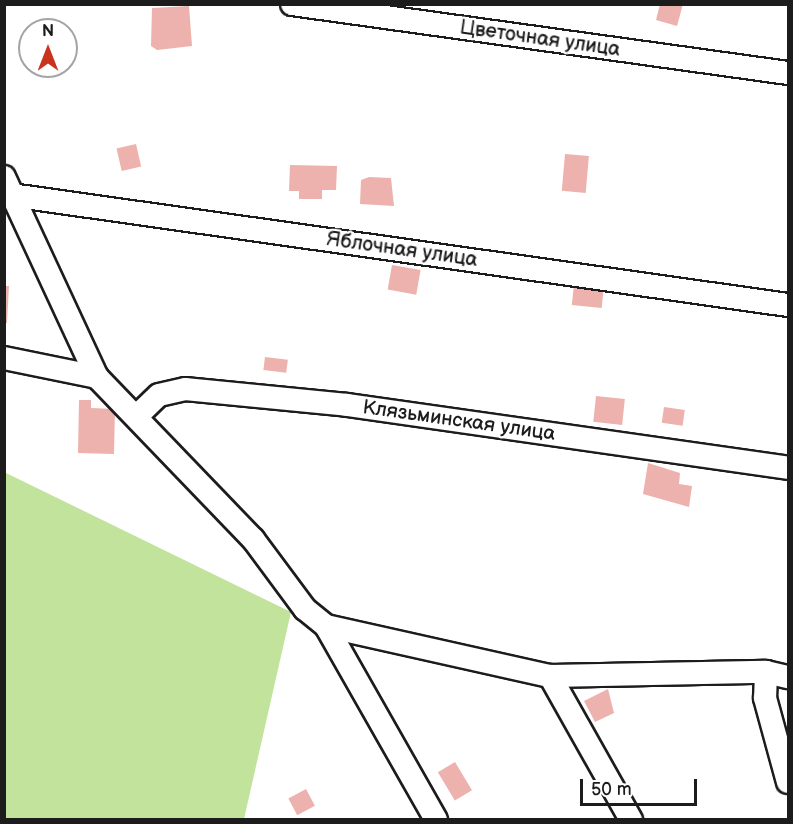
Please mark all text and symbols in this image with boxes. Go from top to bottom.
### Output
street label: Цветочная улица [458,16,622,62]
north arrow [18,18,78,78]
text: N [42,22,54,41]
street label: Яблочная улица [325,228,479,272]
street label: Клязьминская улица [361,396,557,446]
scale bar [583,767,700,805]
text: 50 m [591,779,632,800]

